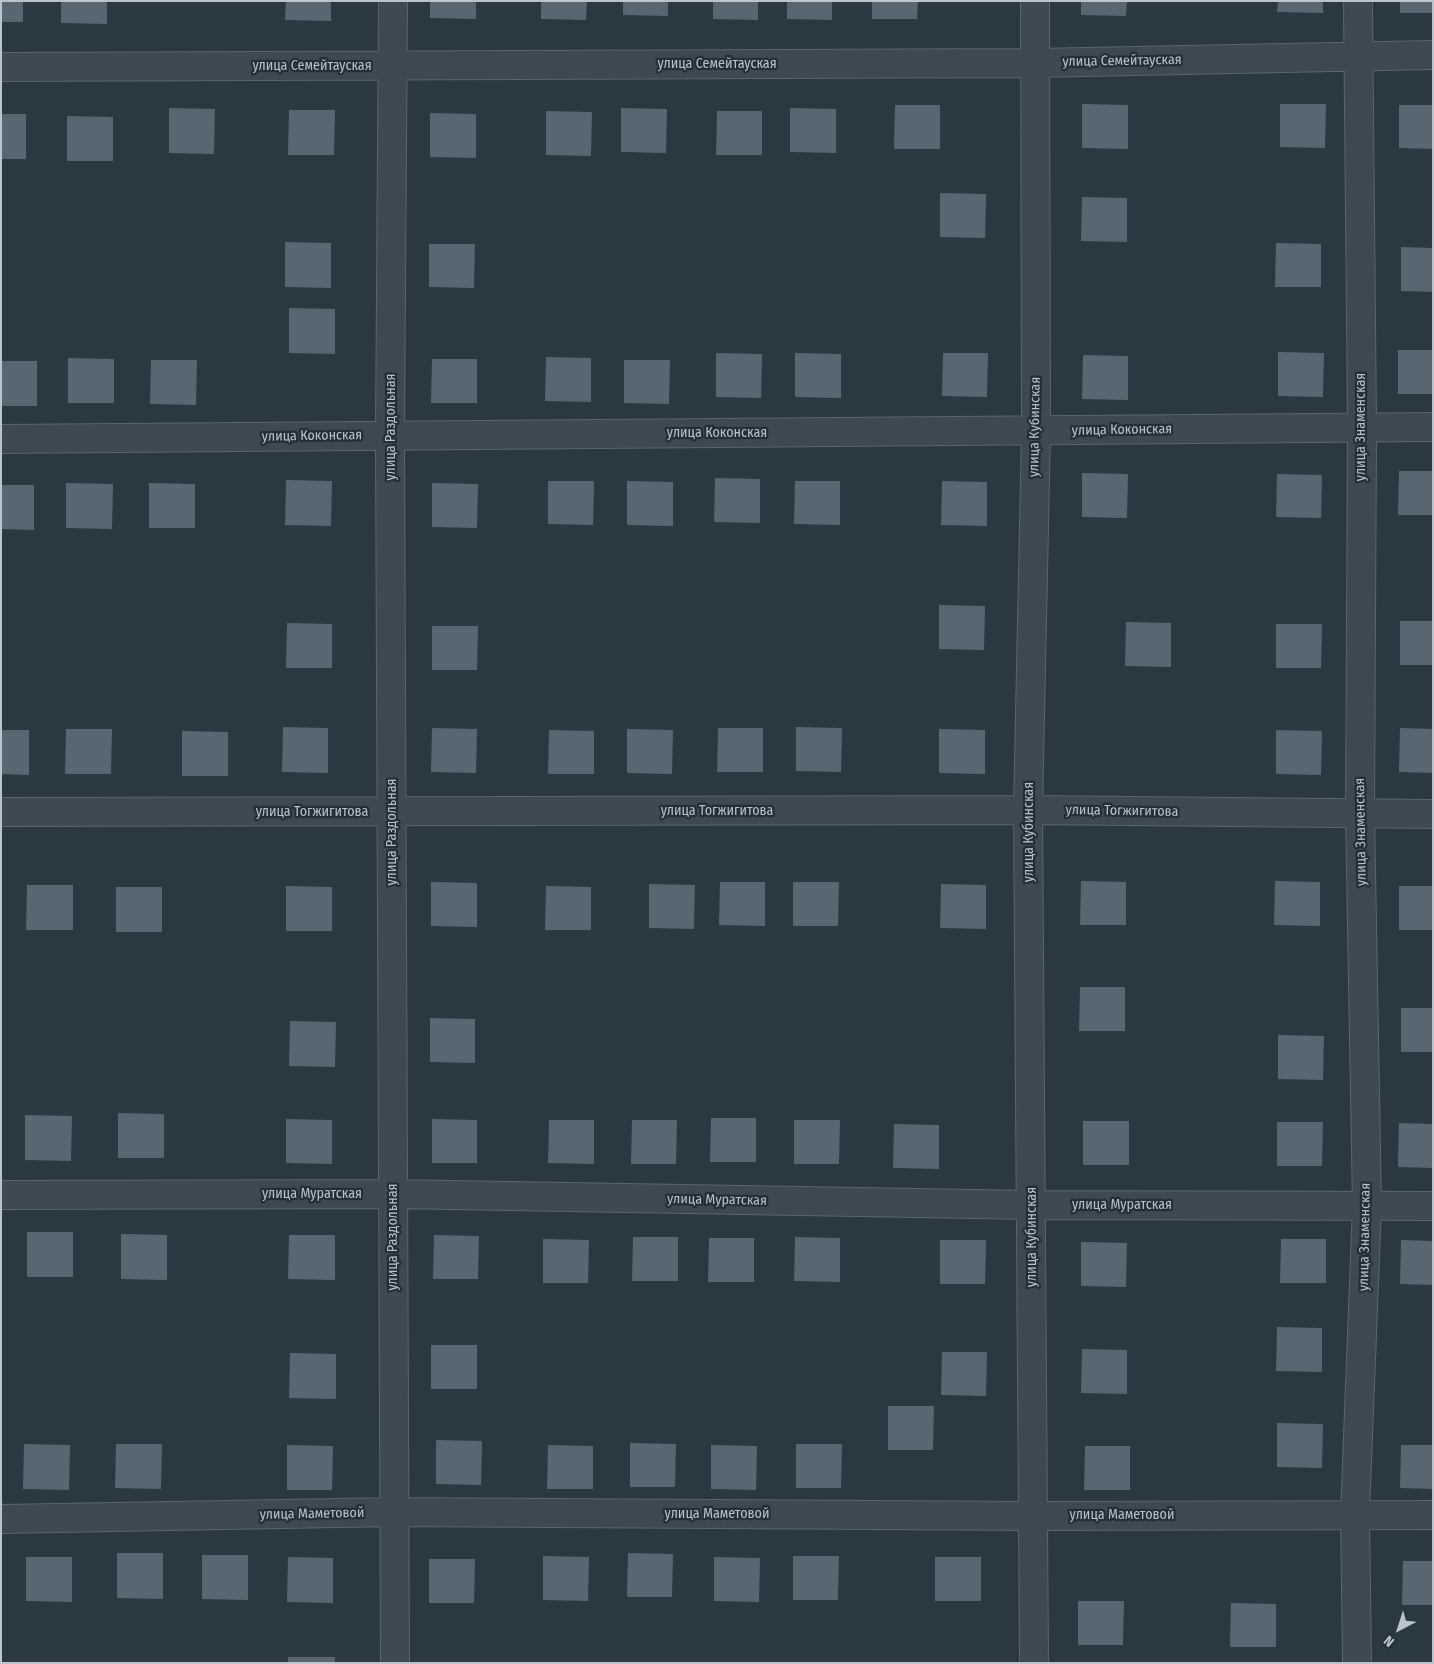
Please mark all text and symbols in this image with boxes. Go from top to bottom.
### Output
street label: улица Семейтауская [1062,52,1182,70]
street label: улица Семейтауская [657,56,777,72]
street label: улица Семейтауская [252,58,372,74]
street label: улица Раздольная [383,373,399,481]
street label: улица Знаменская [1353,373,1369,481]
street label: улица Кубинская [1026,377,1044,477]
street label: улица Коконская [1072,421,1172,439]
street label: улица Коконская [667,425,767,441]
street label: улица Коконская [262,427,362,445]
street label: улица Раздольная [384,778,400,886]
street label: улица Знаменская [1352,778,1370,886]
street label: улица Кубинская [1021,782,1037,882]
street label: улица Тогжигитова [1065,802,1179,820]
street label: улица Тогжигитова [661,803,773,819]
street label: улица Тогжигитова [256,804,368,820]
street label: улица Раздольная [385,1183,401,1291]
street label: улица Знаменская [1356,1183,1374,1291]
street label: улица Муратская [262,1186,362,1202]
street label: улица Кубинская [1024,1187,1040,1287]
street label: улица Муратская [667,1191,767,1209]
street label: улица Муратская [1072,1197,1172,1213]
street label: улица Маметовой [259,1505,365,1523]
street label: улица Маметовой [665,1506,769,1522]
street label: улица Маметовой [1070,1507,1174,1523]
north arrow [1374,1604,1424,1654]
text: N [1380,1632,1398,1650]

